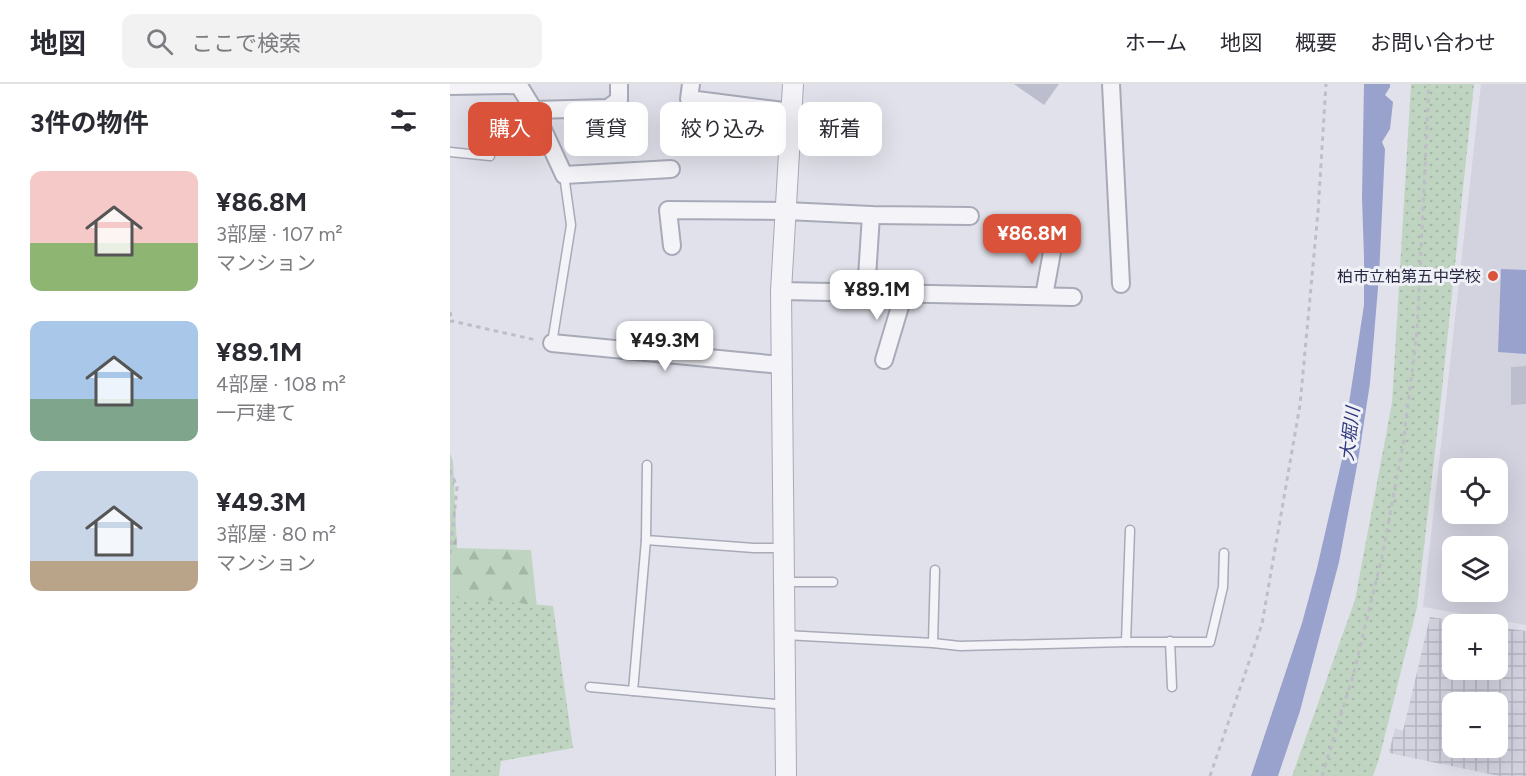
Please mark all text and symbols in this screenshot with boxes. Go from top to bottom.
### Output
search box [122,14,542,68]
icon: search [143,25,176,58]
text: 地図 [30,26,86,60]
text: ここで検索 [191,30,301,57]
text: ホーム [1125,30,1187,55]
text: 地図 [1220,30,1262,55]
text: 概要 [1295,30,1337,55]
text: お問い合わせ [1370,30,1496,55]
chip: 購入 [468,102,552,156]
chip: 賃貸 [564,102,648,156]
chip: 絞り込み [660,102,786,156]
chip: 新着 [798,102,882,156]
icon: filters [387,104,420,137]
text: 3件の物件 [30,107,148,139]
text: ¥86.8M [216,186,307,218]
icon: home [78,195,150,267]
pin: ¥86.8M [983,214,1081,265]
text: ¥86.8M [997,221,1067,245]
text: 3部屋 · 107 m² [216,222,343,246]
text: マンション [216,251,316,275]
place label: 柏市立柏第五中学校 [1337,267,1481,286]
marker: 柏市立柏第五中学校 [1486,269,1500,283]
pin: ¥89.1M [828,270,926,321]
text: ¥89.1M [844,277,910,301]
pin: ¥49.3M [616,321,714,372]
text: ¥49.3M [630,328,700,352]
text: ¥89.1M [216,336,302,368]
icon: home [78,345,150,417]
text: 4部屋 · 108 m² [216,372,346,396]
text: 一戸建て [216,401,296,425]
water label: 大堀川 [1336,404,1364,462]
map controls [1442,458,1508,758]
button: locate [1442,458,1508,524]
text: ¥49.3M [216,486,306,518]
icon: home [78,495,150,567]
text: 3部屋 · 80 m² [216,522,336,546]
button: layers [1442,536,1508,602]
text: マンション [216,551,316,575]
button: + [1442,614,1508,680]
button: − [1442,692,1508,758]

